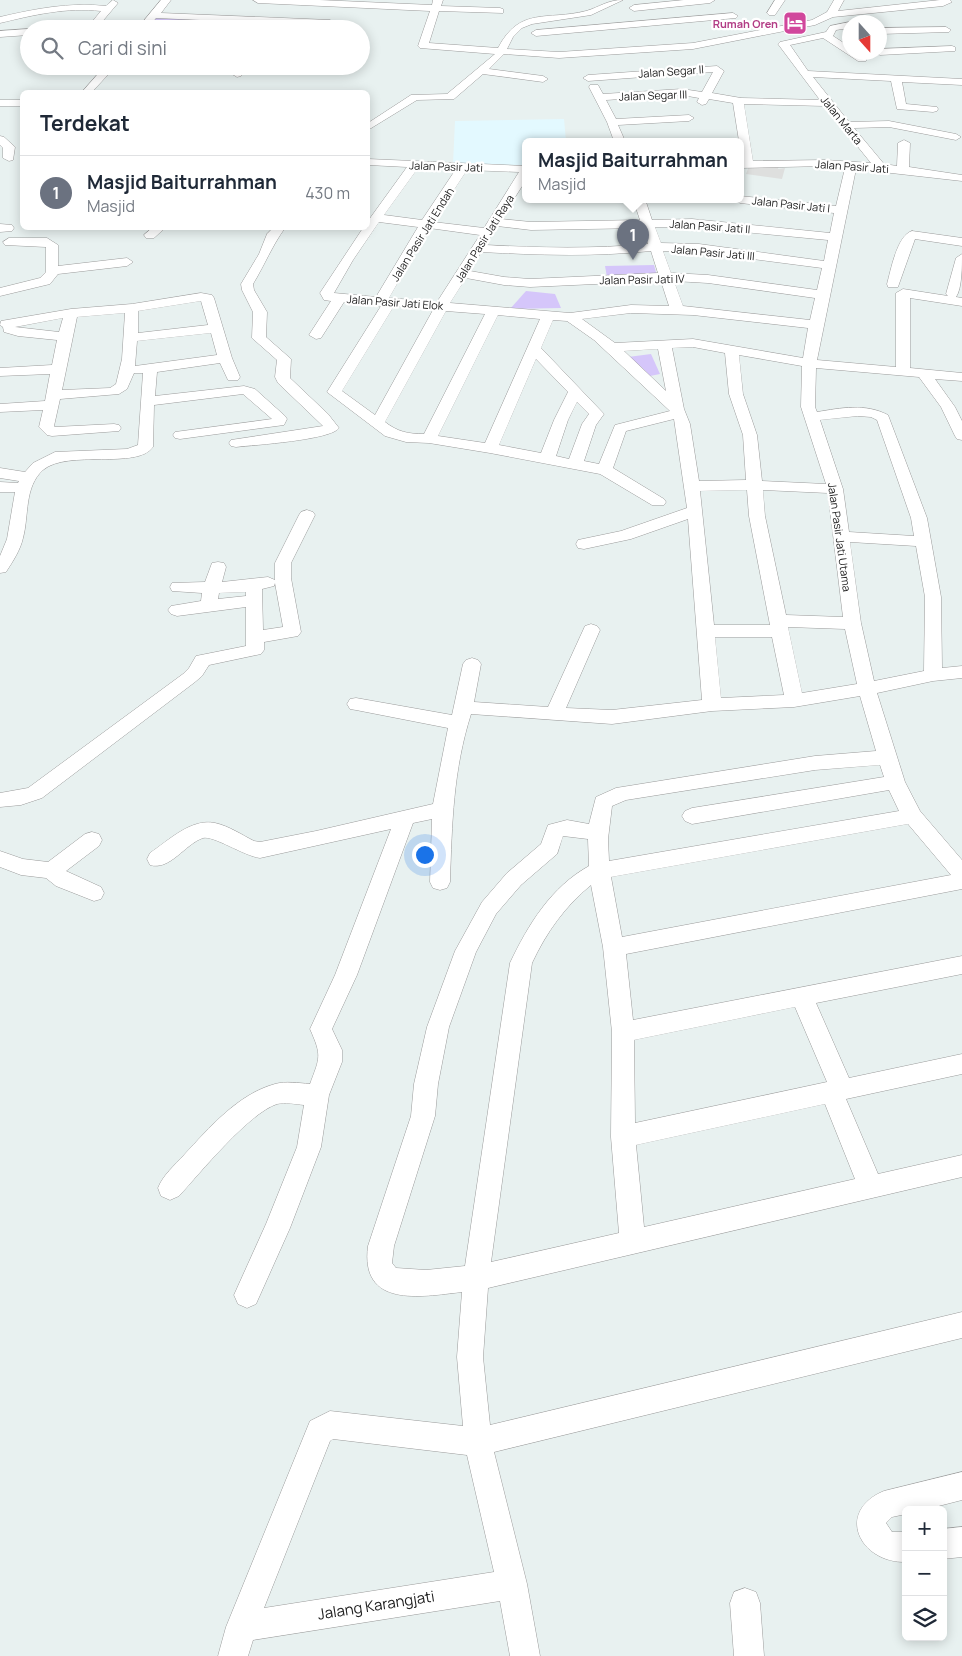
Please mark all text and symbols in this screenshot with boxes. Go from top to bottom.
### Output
hotel icon: Rumah Oren [782,10,808,36]
north arrow [842,15,887,60]
place label: Rumah Oren [713,16,778,31]
search box [20,20,370,75]
icon: search [38,34,66,62]
text: Cari di sini [78,35,167,61]
street label: Jalan Segar II [638,61,704,81]
street label: Jalan Segar III [619,86,687,104]
street label: Jalan Marta [818,93,866,147]
text: Terdekat [40,109,130,137]
popup [522,138,744,203]
text: Masjid Baiturrahman [538,147,728,173]
street label: Jalan Pasir Jati [815,156,889,176]
street label: Jalan Pasir Jati [409,157,483,175]
text: Masjid Baiturrahman [87,169,277,195]
text: Masjid [538,173,586,195]
text: 1 [52,182,60,204]
text: 430 m [305,182,350,204]
street label: Jalan Pasir Jati Endah [387,184,457,284]
street label: Jalan Pasir Jati Raya [451,191,517,285]
street label: Jalan Pasir Jati I [751,192,831,216]
text: Masjid [87,195,135,217]
street label: Jalan Pasir Jati II [669,216,751,236]
pin: 1 [617,219,649,260]
street label: Jalan Pasir Jati III [671,241,755,263]
street label: Jalan Pasir Jati IV [599,271,685,287]
street label: Jalan Pasir Jati Elok [346,291,444,313]
street label: Jalan Pasir Jati Utama [825,482,855,592]
your location [412,842,438,868]
map controls [902,1506,947,1641]
button: + [902,1506,947,1551]
button: − [902,1551,947,1596]
street label: Jalang Karangjati [316,1585,436,1625]
button: layers [902,1596,947,1641]

